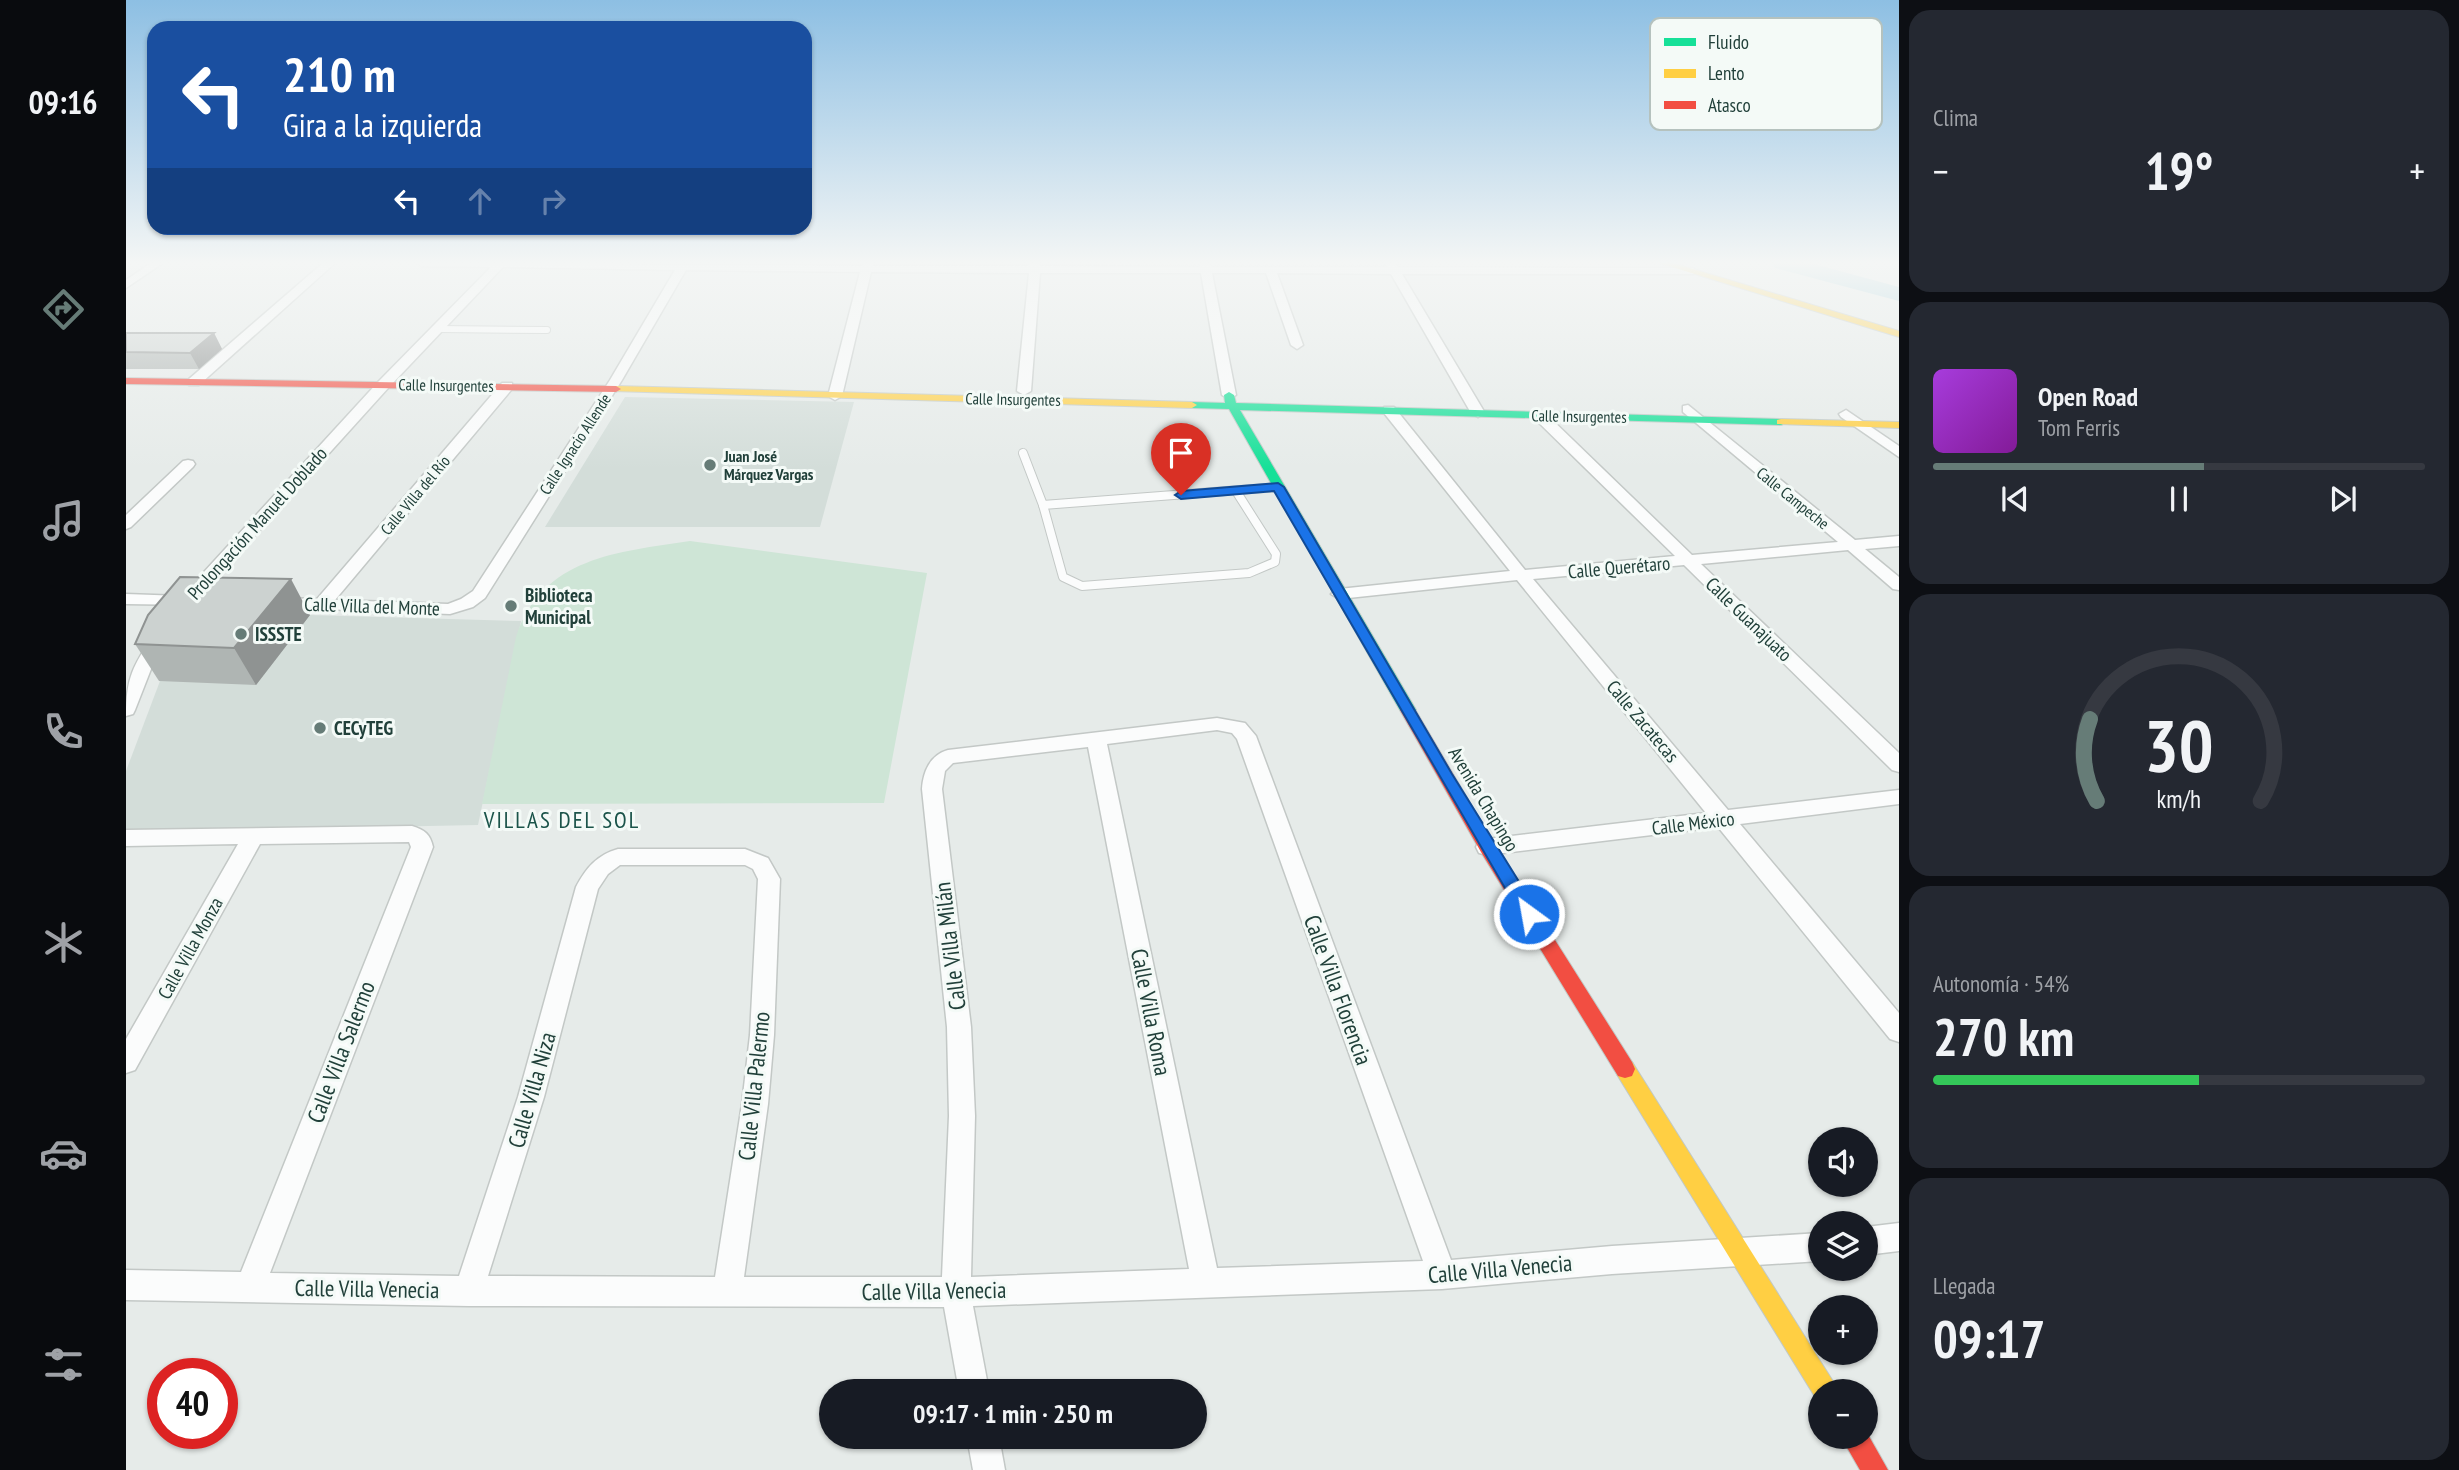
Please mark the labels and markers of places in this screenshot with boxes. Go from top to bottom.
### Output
pin [1151,423,1211,495]
place label: Juan José Márquez Vargas [723,446,814,484]
marker: Juan José Márquez Vargas [702,457,718,473]
place label: Biblioteca Municipal [525,583,593,629]
marker: Biblioteca Municipal [503,598,519,614]
place label: ISSSTE [255,622,302,646]
marker: ISSSTE [233,626,249,642]
place label: CECyTEG [334,716,393,740]
marker: CECyTEG [312,720,328,736]

